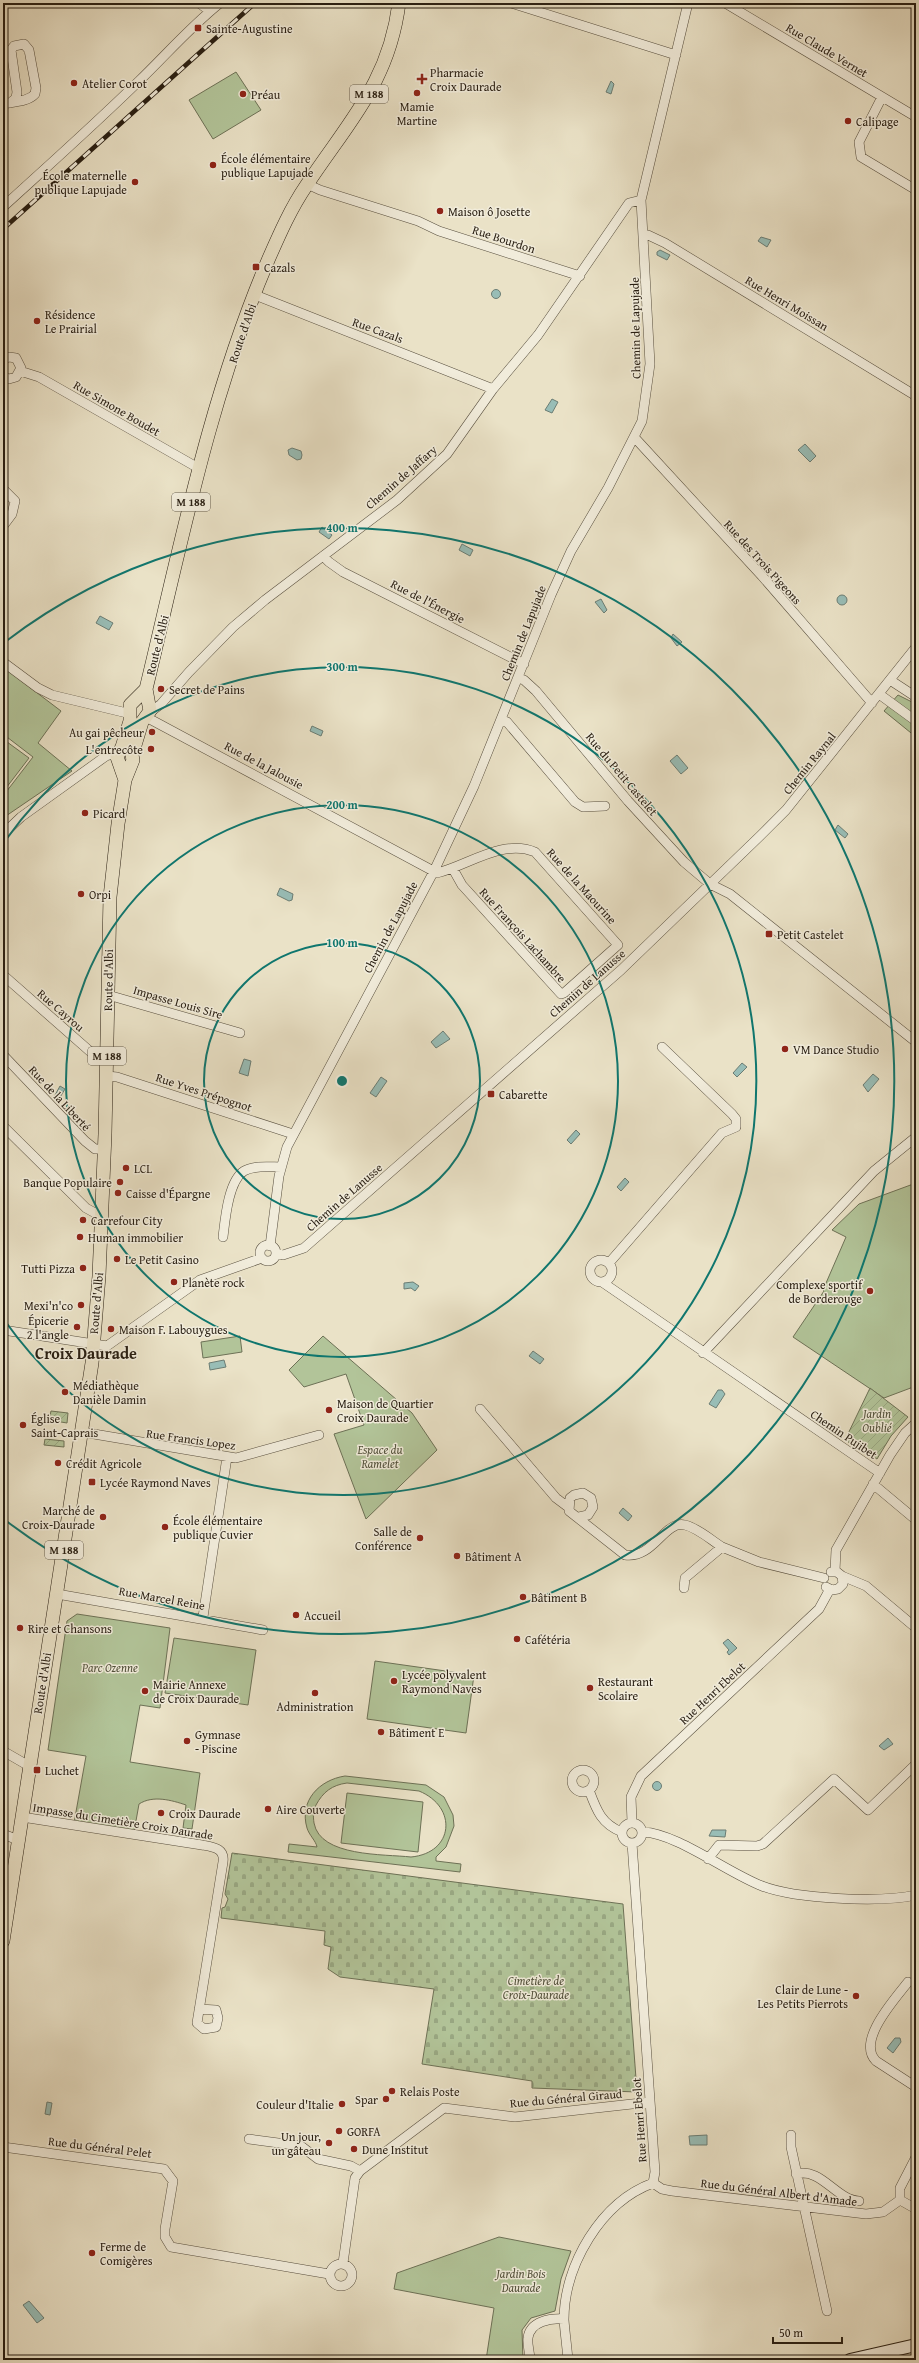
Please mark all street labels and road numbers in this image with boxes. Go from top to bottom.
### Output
street label: Rue Claude Vernet [783,19,872,82]
road number: M 188 [350,85,388,103]
street label: Rue Bourdon [470,221,538,257]
street label: Rue Henri Moissan [742,271,832,335]
street label: Chemin de Lapujade [626,277,644,379]
street label: Route d'Albi [224,300,260,365]
street label: Rue Cazals [350,313,406,347]
street label: Rue Simone Boudet [71,376,164,440]
street label: Chemin de Jaffary [362,441,441,513]
road number: M 188 [172,493,210,511]
street label: Rue des Trois Pigeons [720,516,806,608]
street label: Rue de l'Énergie [388,575,468,627]
street label: Chemin de Lapujade [496,582,550,683]
street label: Route d'Albi [141,612,173,677]
street label: Chemin Raynal [779,728,840,798]
street label: Rue du Petit Castelet [582,729,662,820]
street label: Rue de la Jalousie [221,737,307,793]
street label: Rue de la Maourine [543,844,621,928]
street label: Chemin de Lapujade [359,878,422,976]
street label: Rue François Lachambre [476,884,571,986]
street label: Chemin de Lanusse [545,945,629,1021]
street label: Route d'Albi [99,948,117,1011]
street label: Impasse Louis Sire [131,981,225,1023]
street label: Rue Cayrou [34,985,89,1036]
road number: M 188 [88,1047,126,1065]
street label: Rue de la Liberté [25,1062,95,1135]
street label: Rue Yves Prépognot [154,1068,255,1116]
street label: Chemin de Lanusse [302,1159,386,1235]
street label: Route d'Albi [85,1271,107,1335]
street label: Chemin Pujibet [807,1405,881,1463]
street label: Rue Francis Lopez [145,1424,237,1454]
road number: M 188 [45,1541,83,1559]
street label: Rue Marcel Reine [118,1582,207,1614]
street label: Route d'Albi [29,1651,55,1715]
street label: Rue Henri Ebelot [675,1657,749,1728]
street label: Impasse du Cimetière Croix Daurade [32,1798,215,1844]
street label: Rue Henri Ebelot [628,2076,650,2163]
street label: Rue du Général Giraud [509,2085,623,2111]
street label: Rue du Général Pelet [47,2132,153,2162]
street label: Rue du Général Albert d'Amade [700,2174,859,2210]

